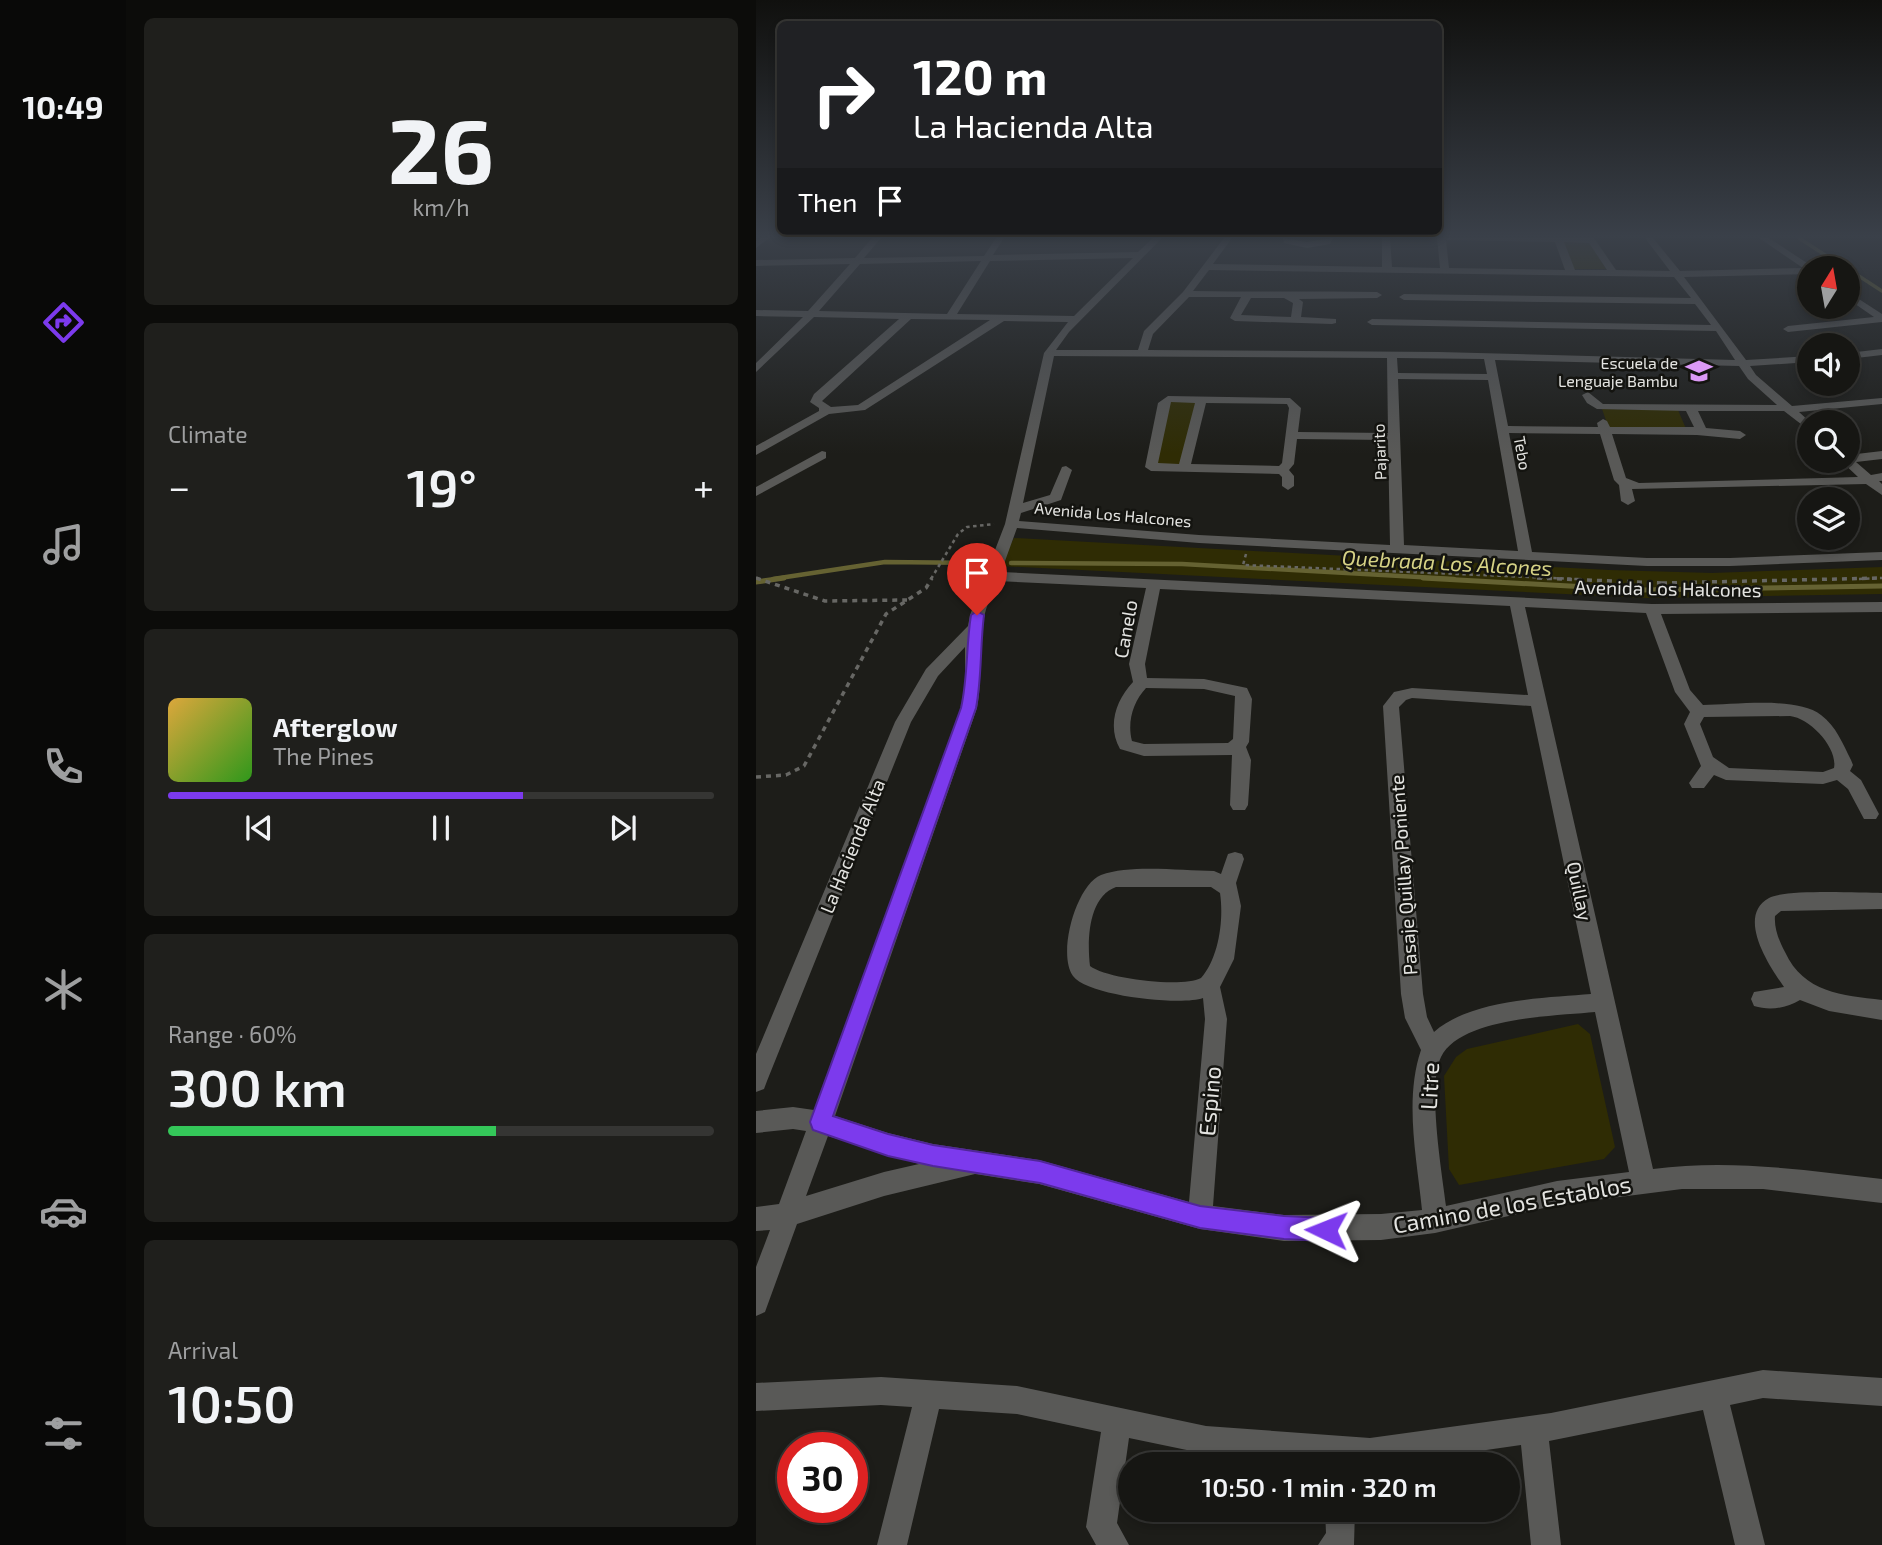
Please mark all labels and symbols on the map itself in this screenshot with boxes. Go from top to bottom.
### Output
north arrow [1797,256,1860,318]
place label: Escuela de Lenguaje Bambu [1558,353,1678,391]
school or university icon: Escuela de Lenguaje Bambu [1684,356,1714,386]
street label: Pajarito [1369,423,1390,481]
street label: Tebo [1511,434,1535,472]
street label: Avenida Los Halcones [1034,498,1192,530]
pin [947,543,1007,615]
water label: Quebrada Los Alcones [1341,544,1553,581]
street label: Avenida Los Halcones [1574,575,1762,601]
street label: Canelo [1109,598,1141,660]
street label: Pasaje Quillay Poniente [1385,774,1421,976]
street label: La Hacienda Alta [815,775,889,917]
street label: Quillay [1563,859,1597,923]
street label: Litre [1414,1062,1444,1110]
street label: Espino [1192,1065,1226,1137]
street label: Camino de los Establos [1391,1169,1633,1239]
position arrow [1289,1193,1363,1267]
speed limit sign: 30 [777,1432,868,1523]

